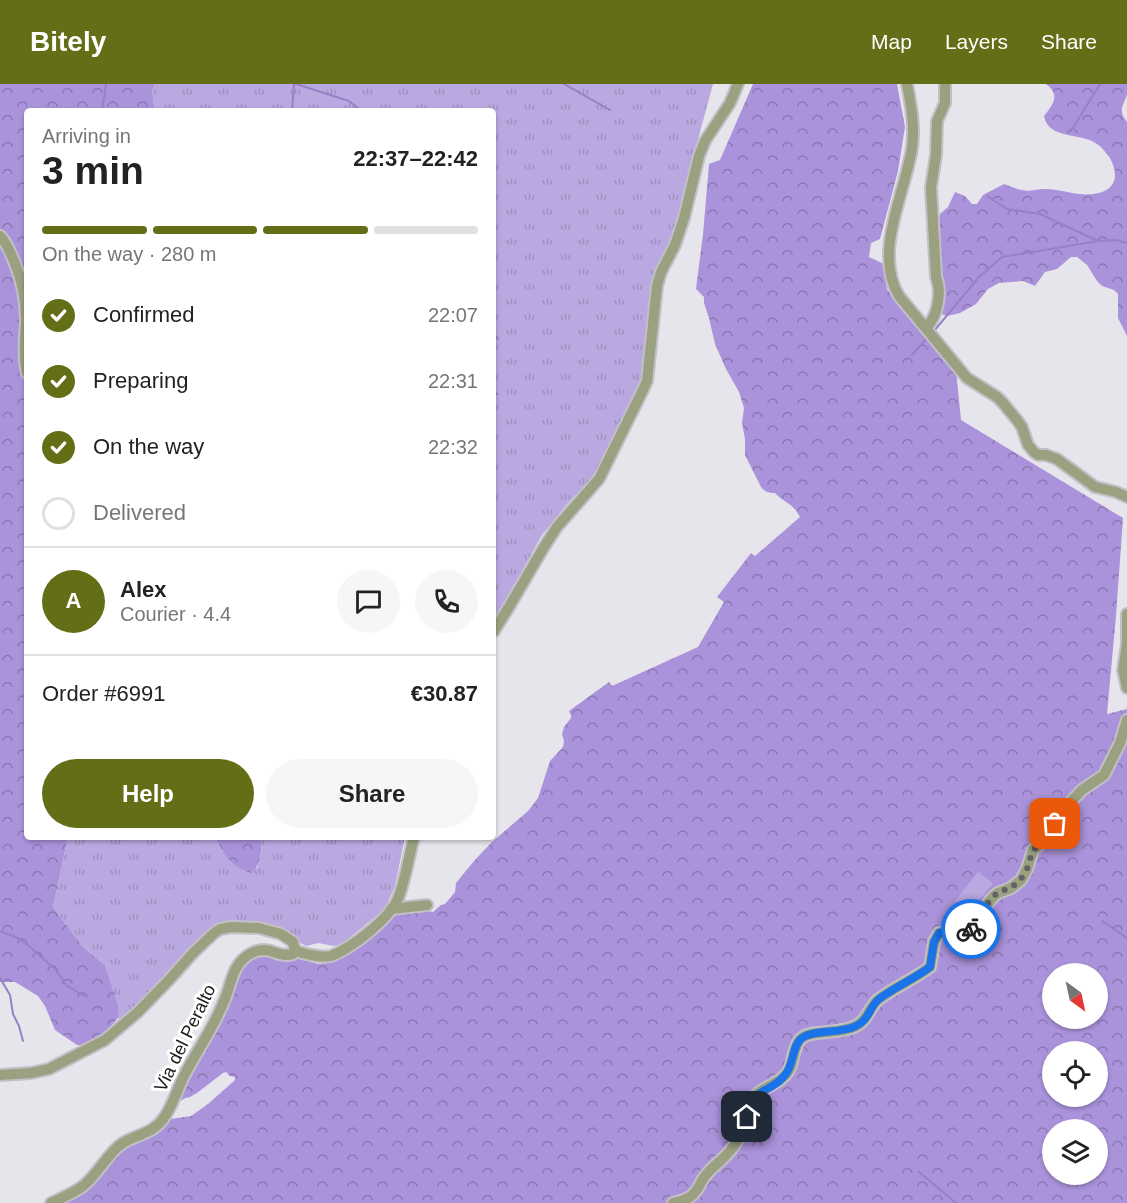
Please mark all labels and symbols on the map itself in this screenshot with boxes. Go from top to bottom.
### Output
pin [1029,798,1080,849]
courier [941,899,1001,959]
north arrow [1042,963,1108,1029]
street label: Via del Peralto [150,981,220,1095]
pin [721,1091,772,1142]

